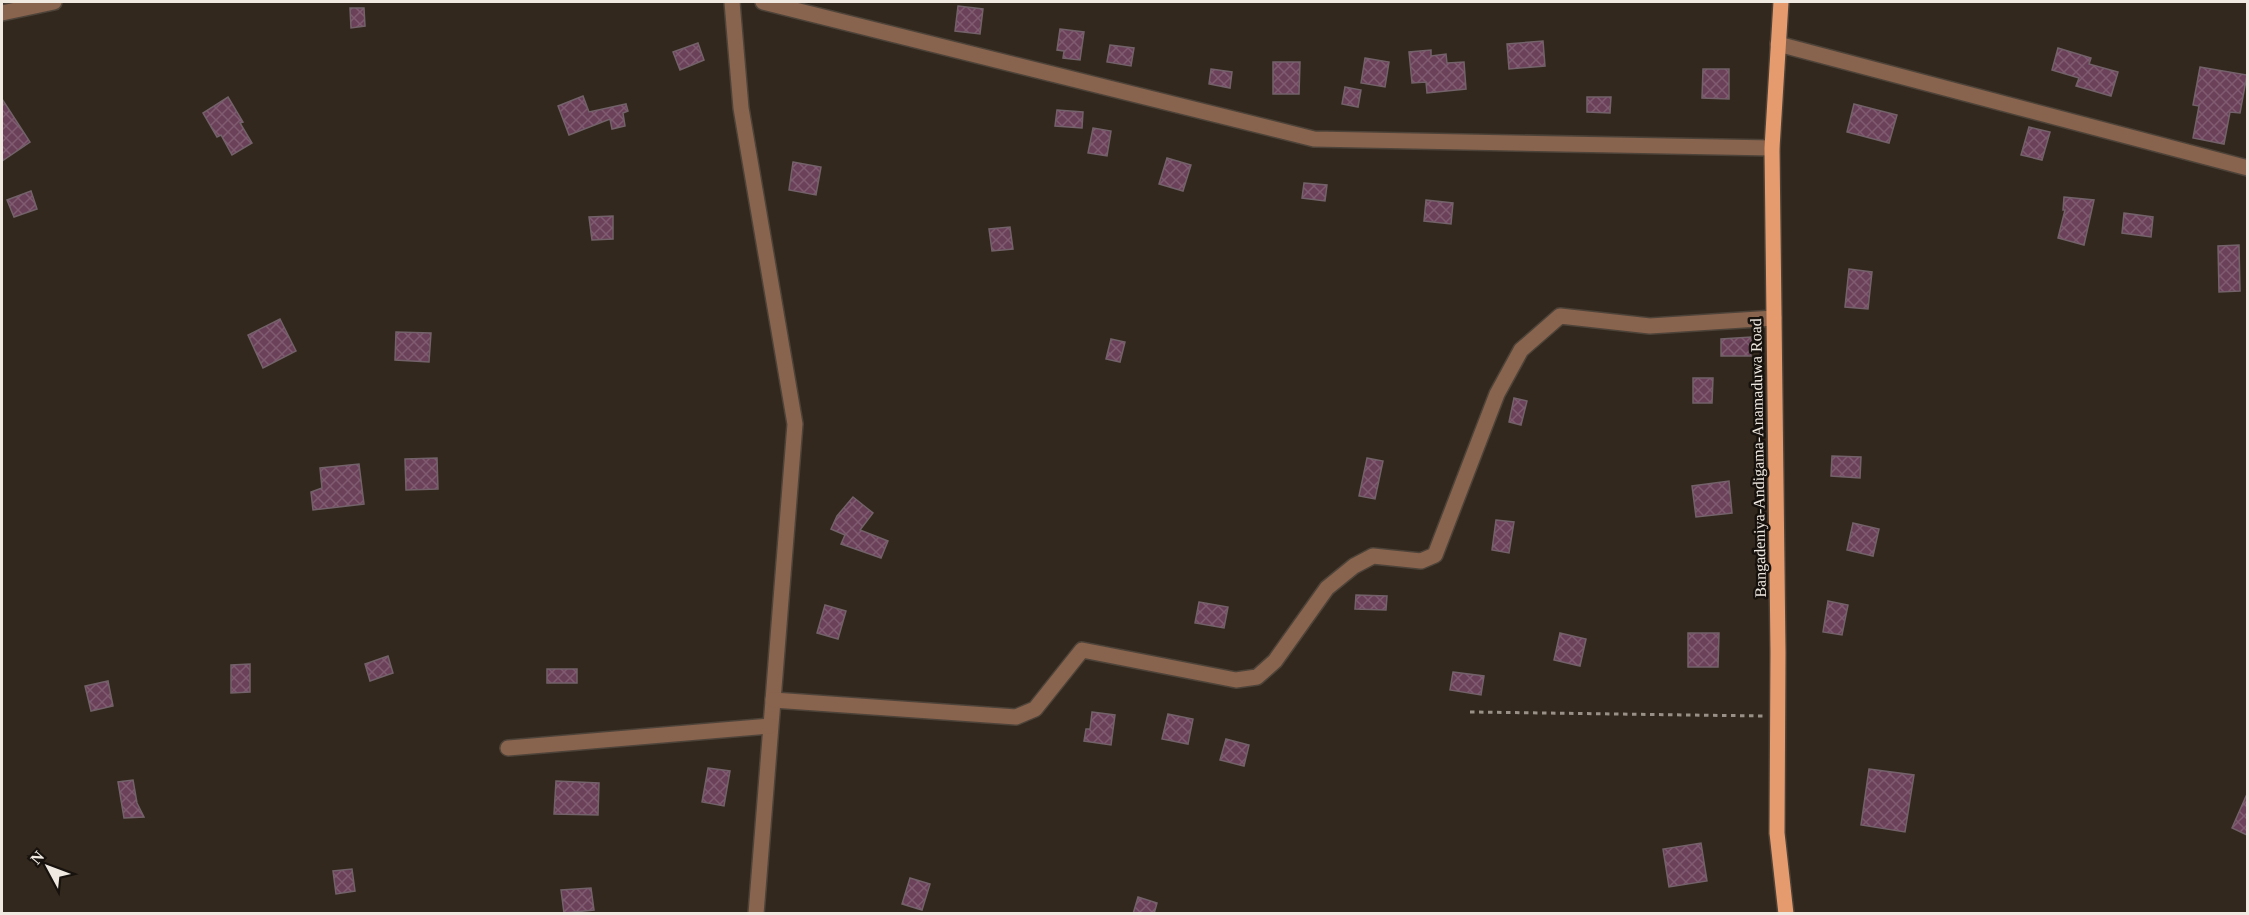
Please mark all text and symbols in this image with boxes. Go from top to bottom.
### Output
street label: Bangadeniya-Andigama-Anamaduwa Road [1747,318,1770,598]
north arrow [18,837,78,897]
text: N [27,847,48,867]

